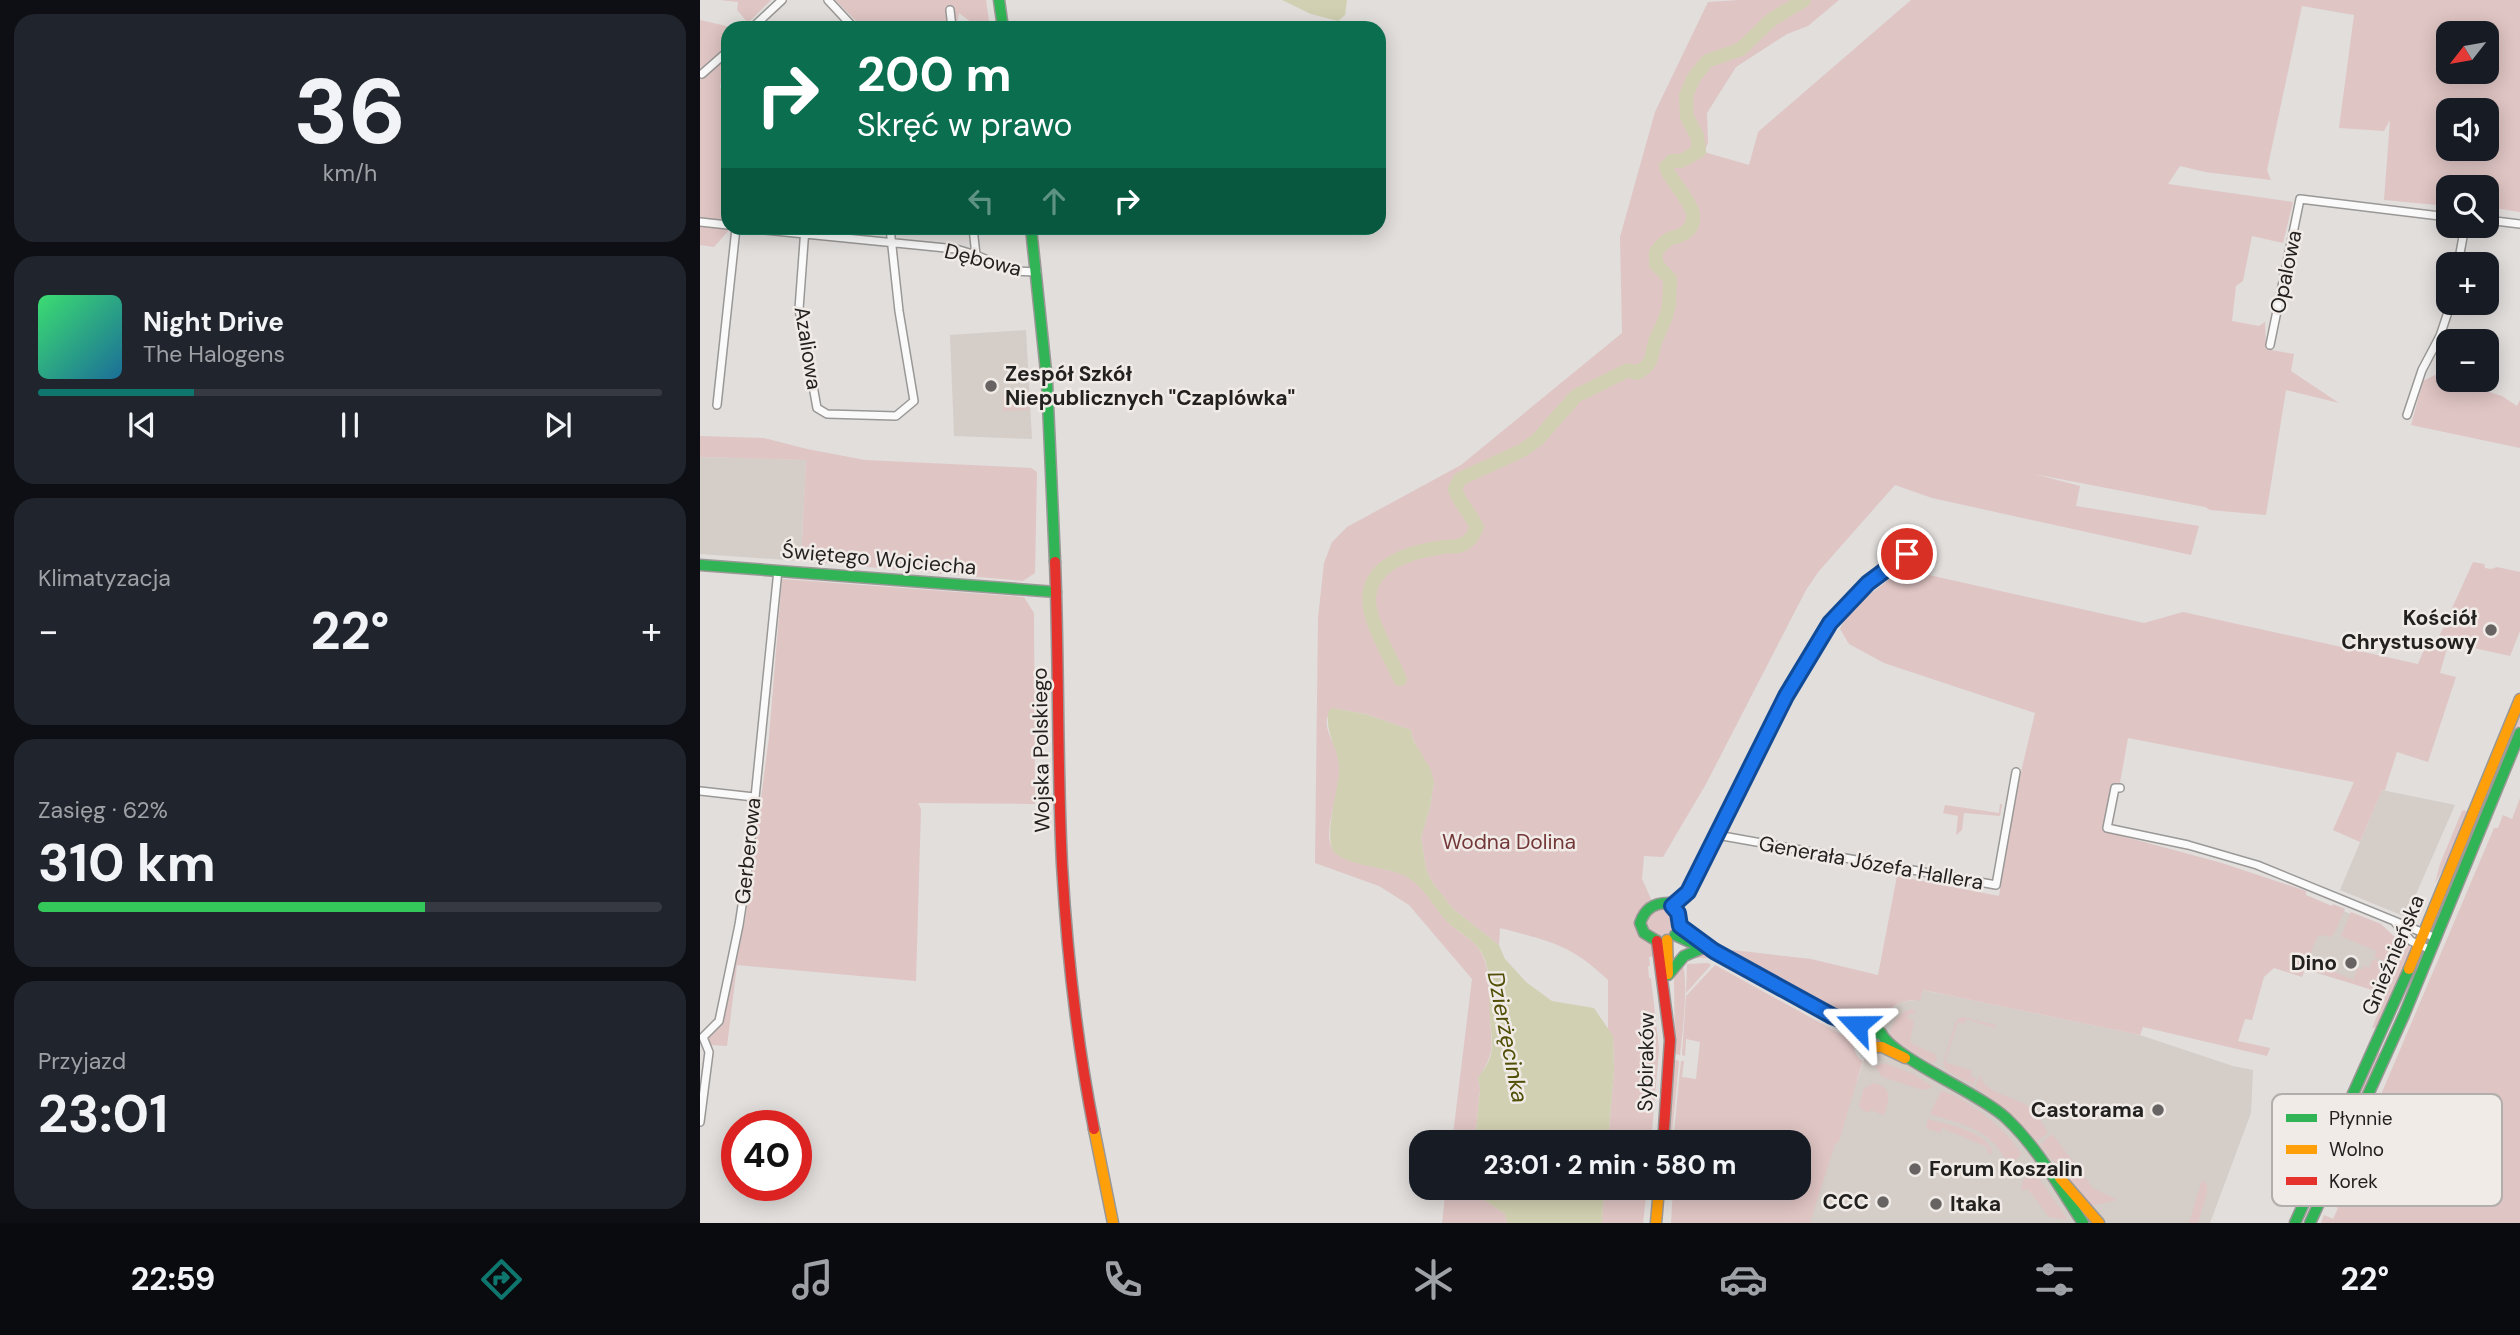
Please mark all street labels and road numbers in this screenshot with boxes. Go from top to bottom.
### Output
street label: Opalowa [2264,228,2308,316]
street label: Dębowa [941,237,1025,283]
street label: Azaliowa [788,304,828,392]
street label: Świętego Wojciecha [781,537,977,581]
street label: Wojska Polskiego [1026,667,1056,833]
street label: Gerberowa [728,796,768,906]
street label: Generała Józefa Hallera [1756,829,1986,897]
street label: Gnieźnieńska [2355,891,2431,1019]
street label: Sybiraków [1631,1012,1661,1112]

